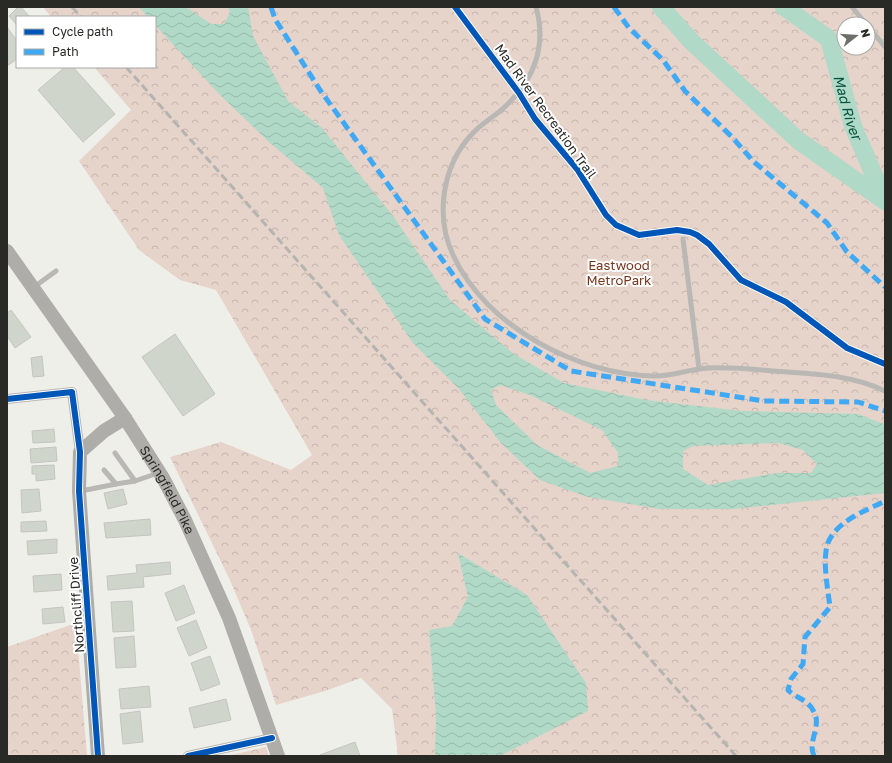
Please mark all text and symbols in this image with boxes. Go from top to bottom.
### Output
legend [16,16,156,68]
north arrow [836,16,876,56]
text: Cycle path [52,24,113,39]
text: N [859,27,873,39]
street label: Mad River Recreation Trail [492,41,600,181]
text: Path [52,44,79,59]
water label: Mad River [831,73,867,144]
park label: Eastwood MetroPark [587,257,652,288]
street label: Springfield Pike [137,443,198,536]
street label: Northcliff Drive [65,557,87,653]

